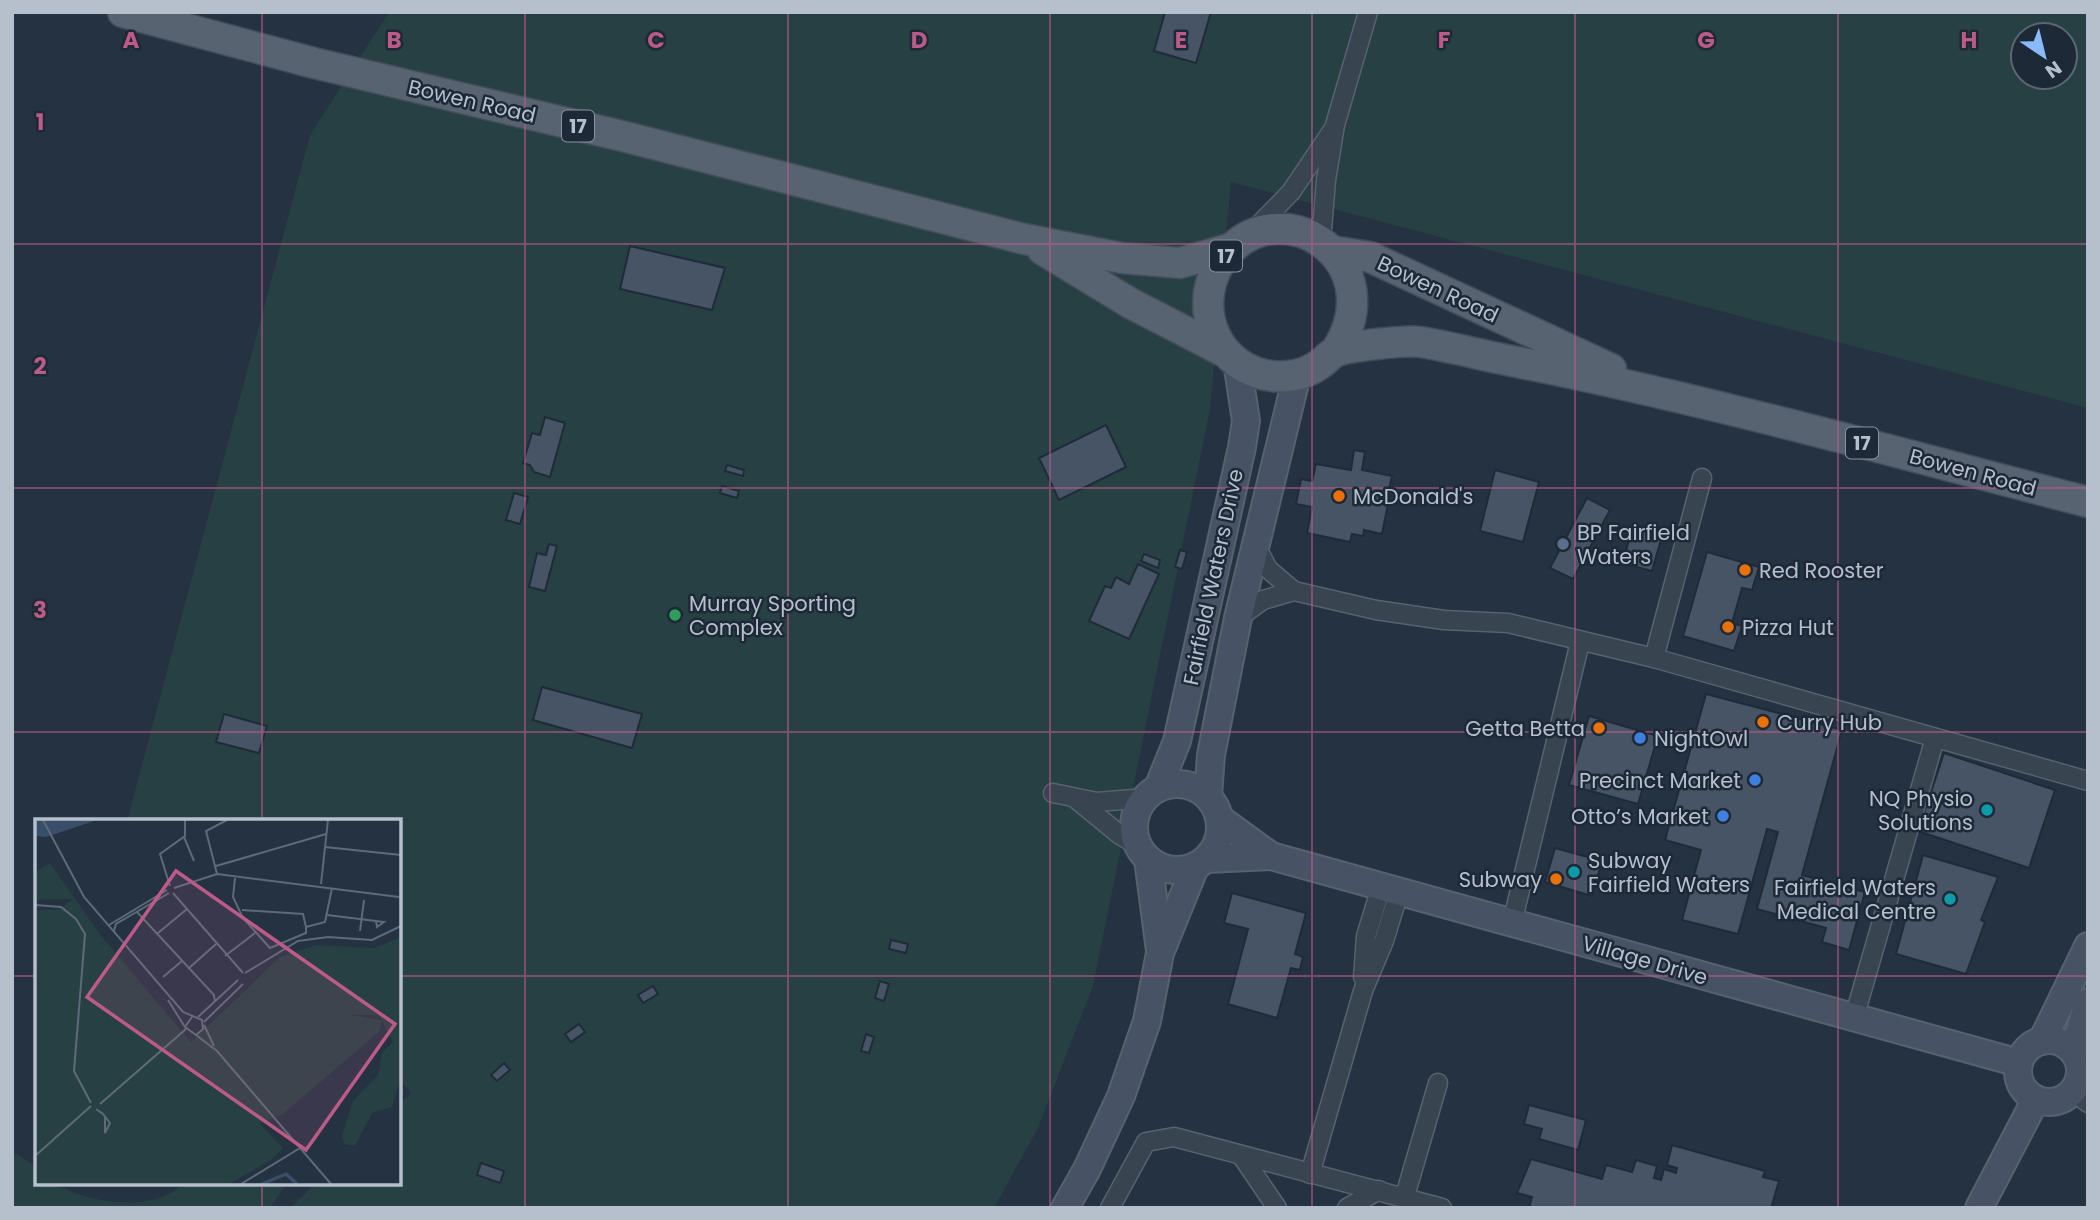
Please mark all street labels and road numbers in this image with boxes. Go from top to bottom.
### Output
street label: Bowen Road [405,72,539,130]
road number: 17 [562,110,594,142]
road number: 17 [1210,240,1242,272]
street label: Bowen Road [1373,248,1503,330]
road number: 17 [1846,428,1878,458]
street label: Bowen Road [1906,441,2040,503]
street label: Fairfield Waters Drive [1176,466,1250,688]
street label: Village Drive [1579,928,1711,992]

